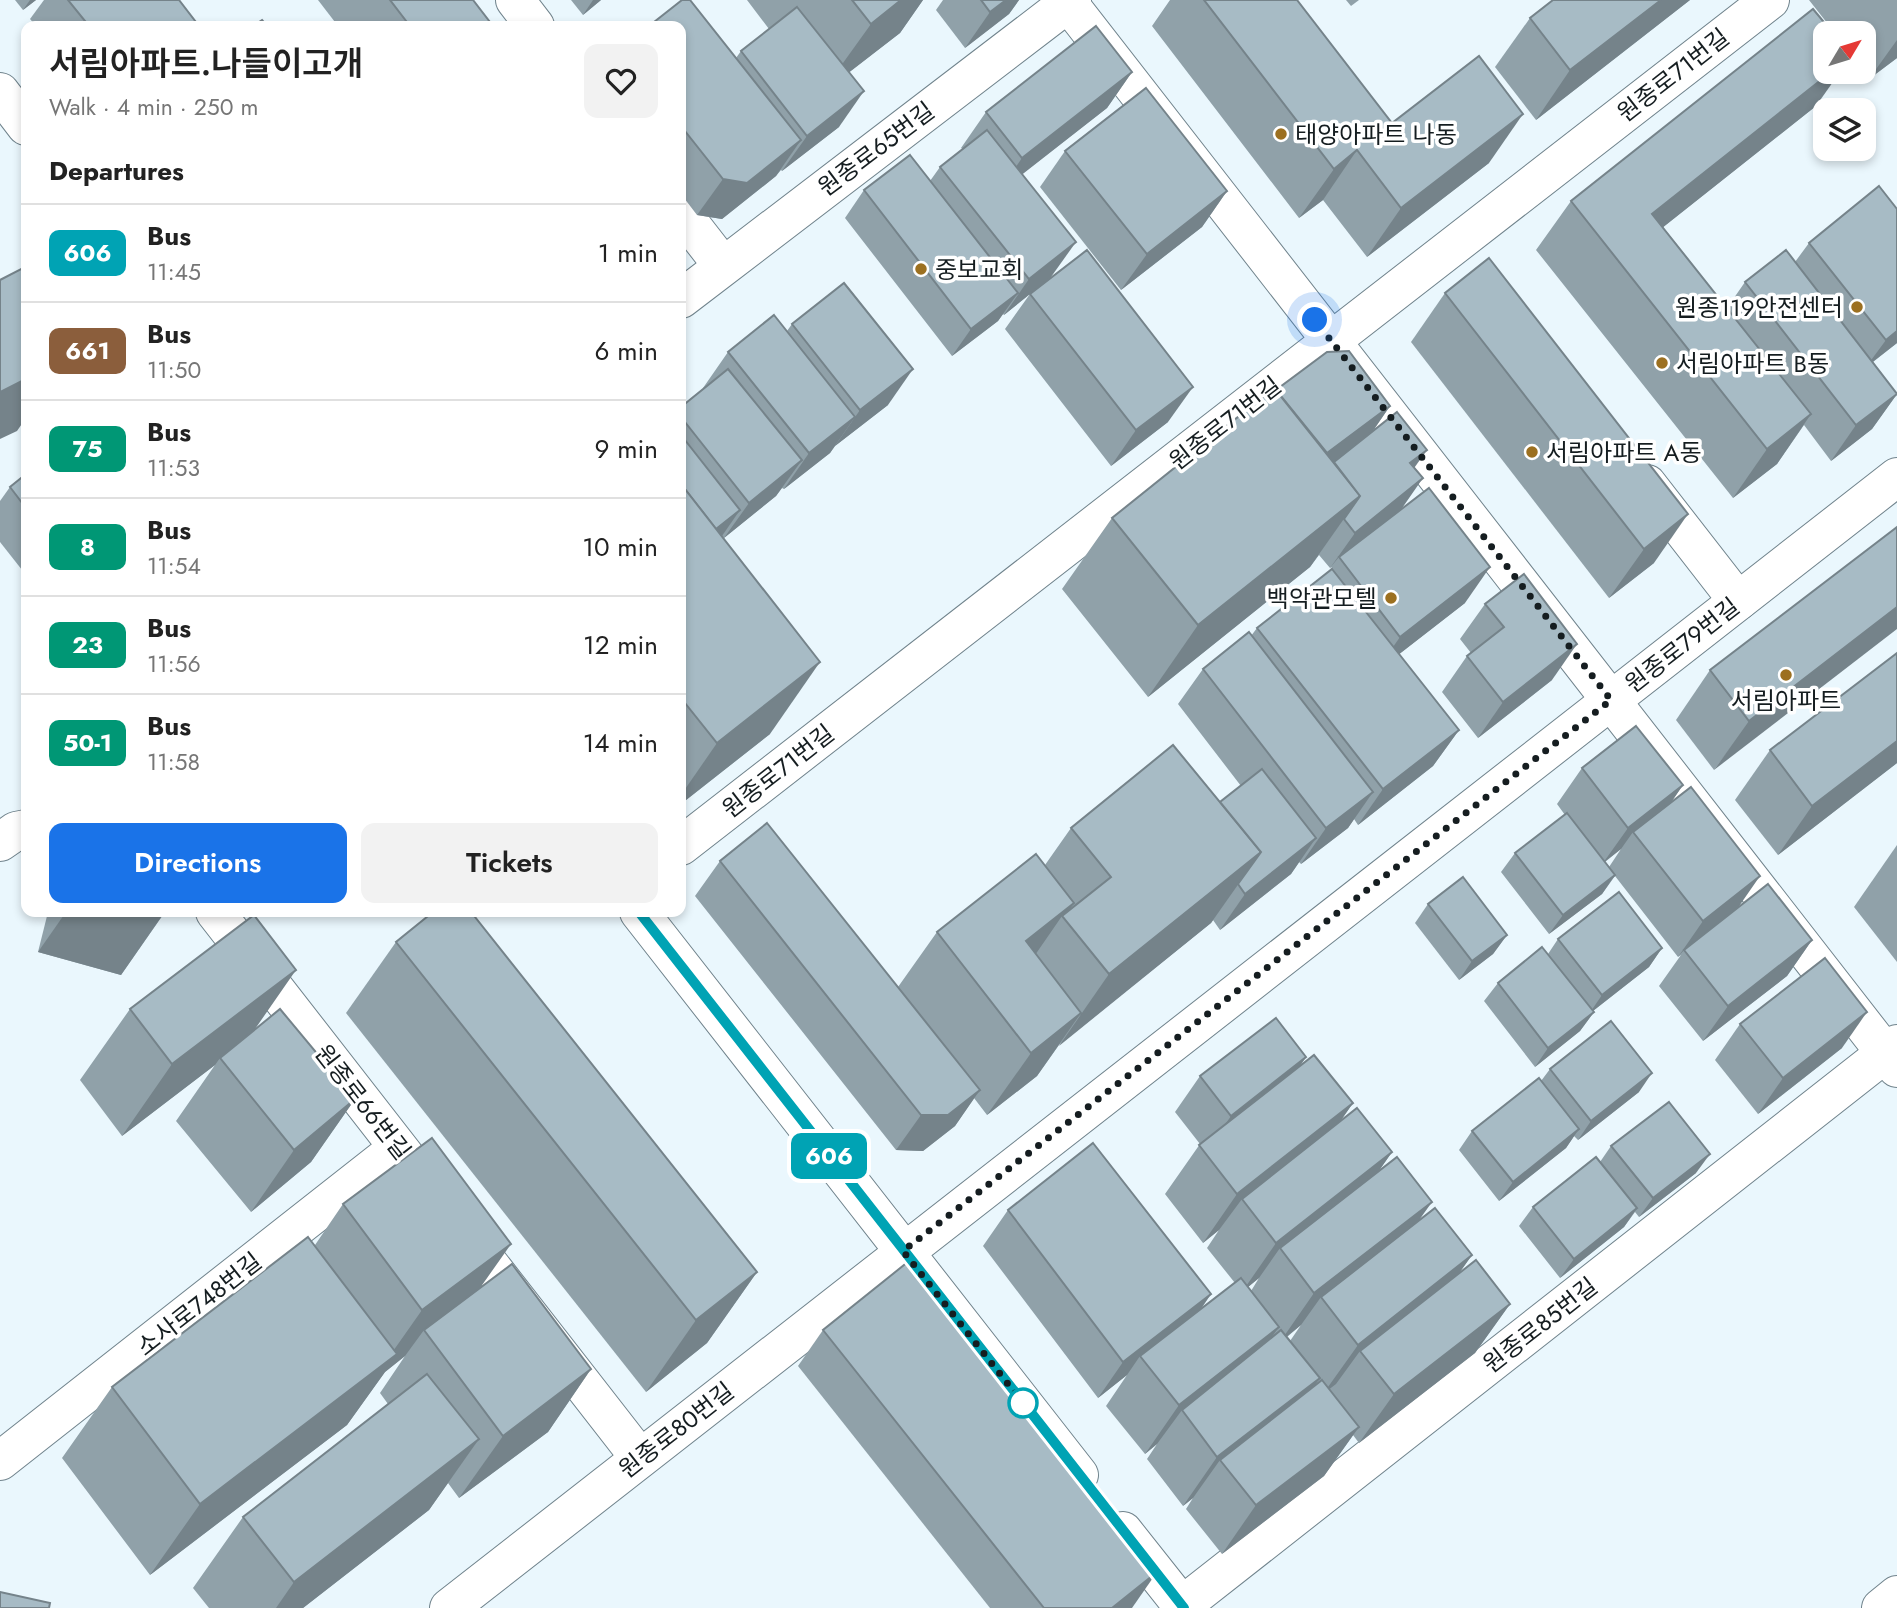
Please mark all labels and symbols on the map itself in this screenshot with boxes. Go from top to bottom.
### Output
street label: 원종로71번길 [1610,20,1736,130]
north arrow [1813,21,1876,84]
street label: 원종로65번길 [810,94,942,204]
place label: 태양아파트 나동 [1295,117,1457,152]
marker: 태양아파트 나동 [1273,126,1289,142]
place label: 중보교회 [935,252,1023,287]
marker: 중보교회 [913,261,929,277]
place label: 원종119안전센터 [1675,290,1843,325]
marker: 원종119안전센터 [1849,299,1865,315]
your location [1297,302,1332,337]
place label: 서림아파트 B동 [1676,346,1829,381]
marker: 서림아파트 B동 [1654,355,1670,371]
street label: 원종로71번길 [1162,368,1288,478]
place label: 서림아파트 A동 [1546,435,1702,470]
marker: 서림아파트 A동 [1524,444,1540,460]
place label: 백악관모텔 [1267,581,1377,616]
street label: 원종로79번길 [1617,589,1747,701]
marker: 백악관모텔 [1383,590,1399,606]
marker: 서림아파트 [1778,667,1794,683]
place label: 서림아파트 [1731,683,1841,718]
street label: 원종로71번길 [715,716,841,826]
street label: 원종로66번길 [307,1037,419,1167]
line badge: 606 [789,1133,869,1179]
street label: 소사로748번길 [129,1244,269,1364]
street label: 원종로85번길 [1475,1269,1605,1381]
street label: 원종로80번길 [611,1374,741,1486]
unlabelled marker [1008,1388,1038,1418]

